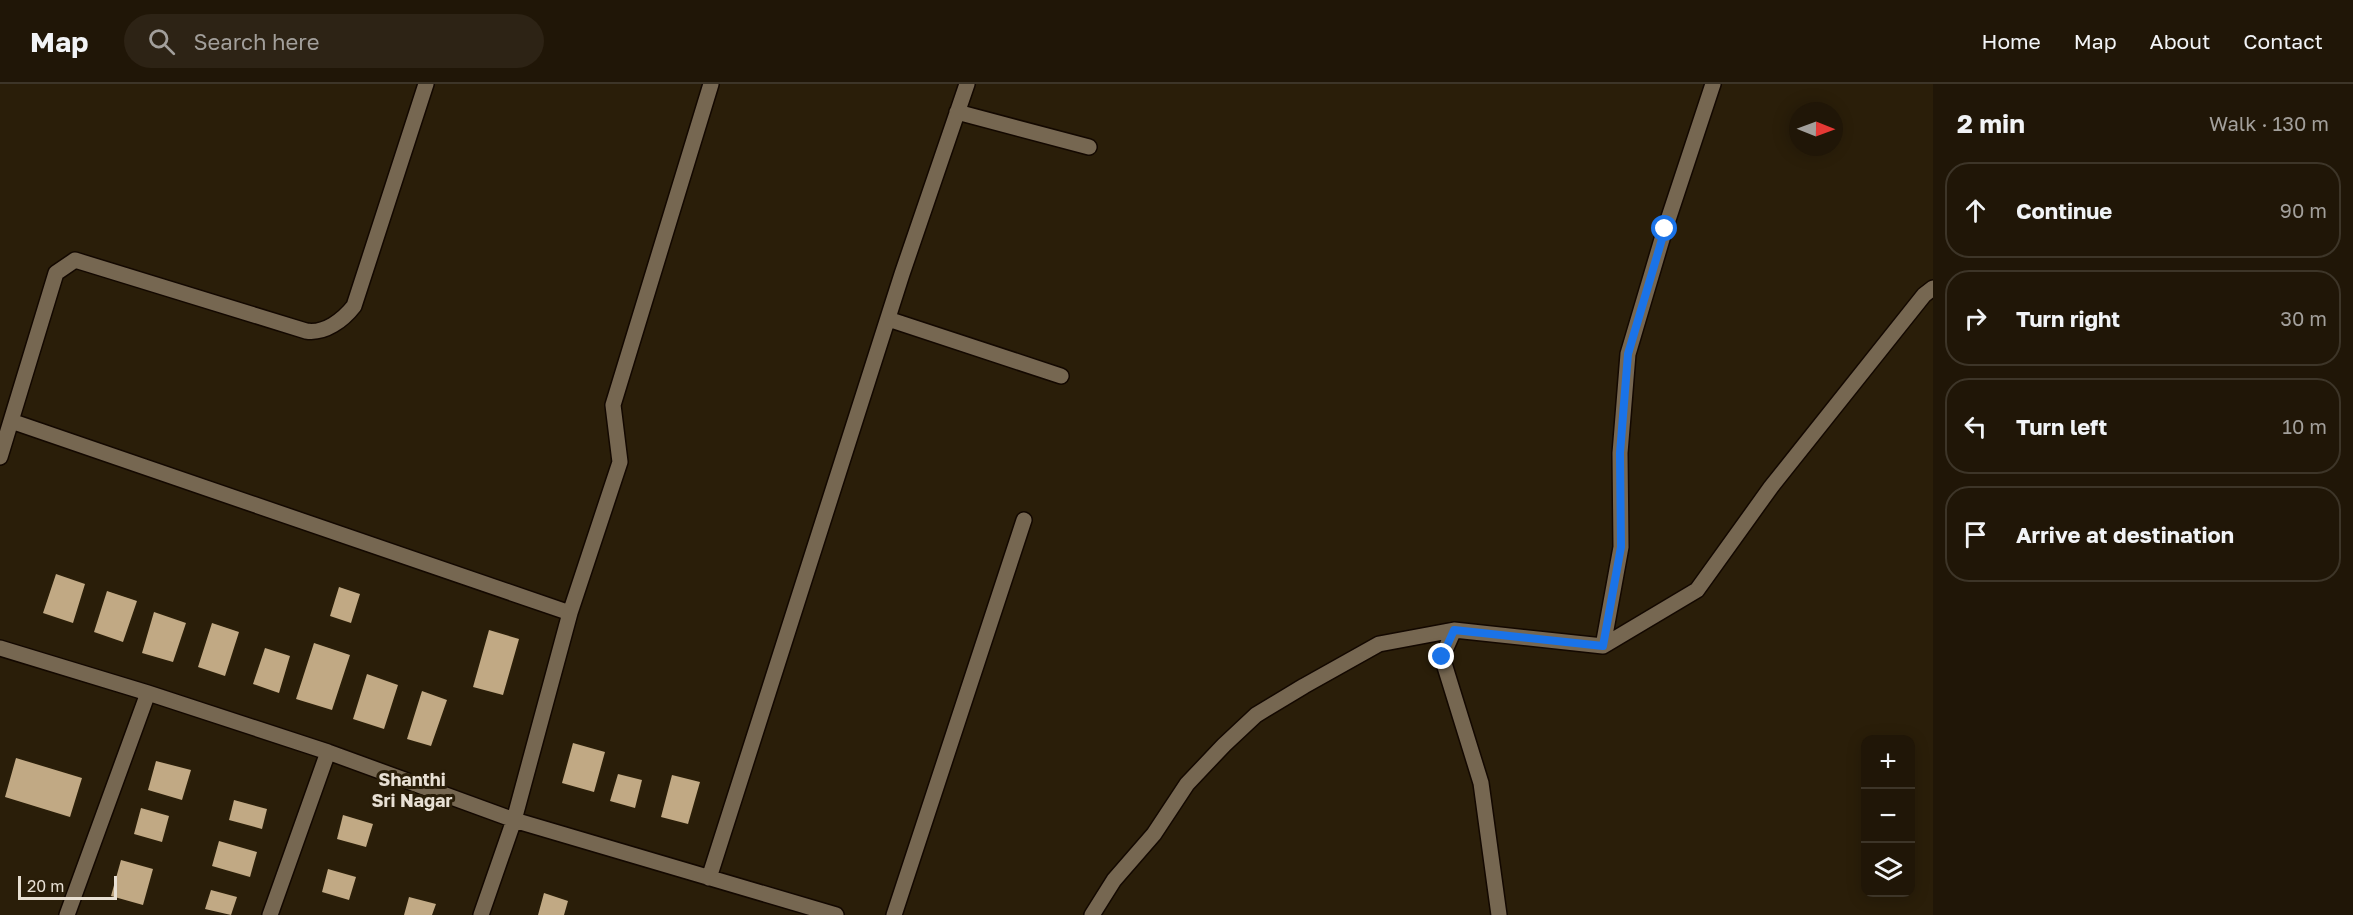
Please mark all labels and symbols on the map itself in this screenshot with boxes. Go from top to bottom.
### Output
north arrow [1789,102,1843,156]
route start [1651,215,1677,241]
route end [1428,643,1454,669]
district label: Shanthi Sri Nagar [371,768,453,811]
scale bar [18,873,117,900]

